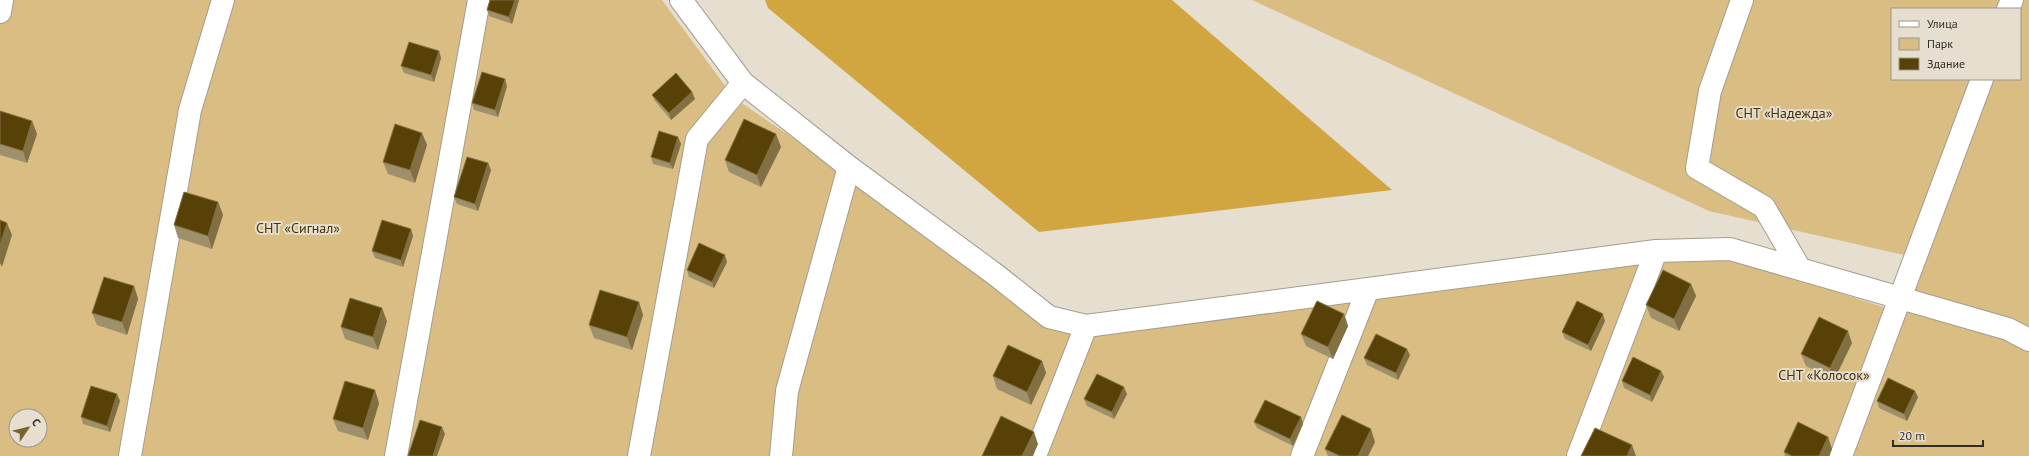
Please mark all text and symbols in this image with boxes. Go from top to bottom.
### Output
legend [1891,8,2021,80]
text: Улица [1927,16,1958,31]
text: Парк [1927,36,1953,51]
text: Здание [1927,56,1965,71]
park label: СНТ «Надежда» [1736,104,1833,122]
park label: СНТ «Сигнал» [256,219,340,237]
park label: СНТ «Колосок» [1778,366,1870,384]
north arrow [8,408,48,448]
text: С [29,416,44,429]
scale bar [1893,422,1983,448]
text: 20 m [1899,428,1925,443]

